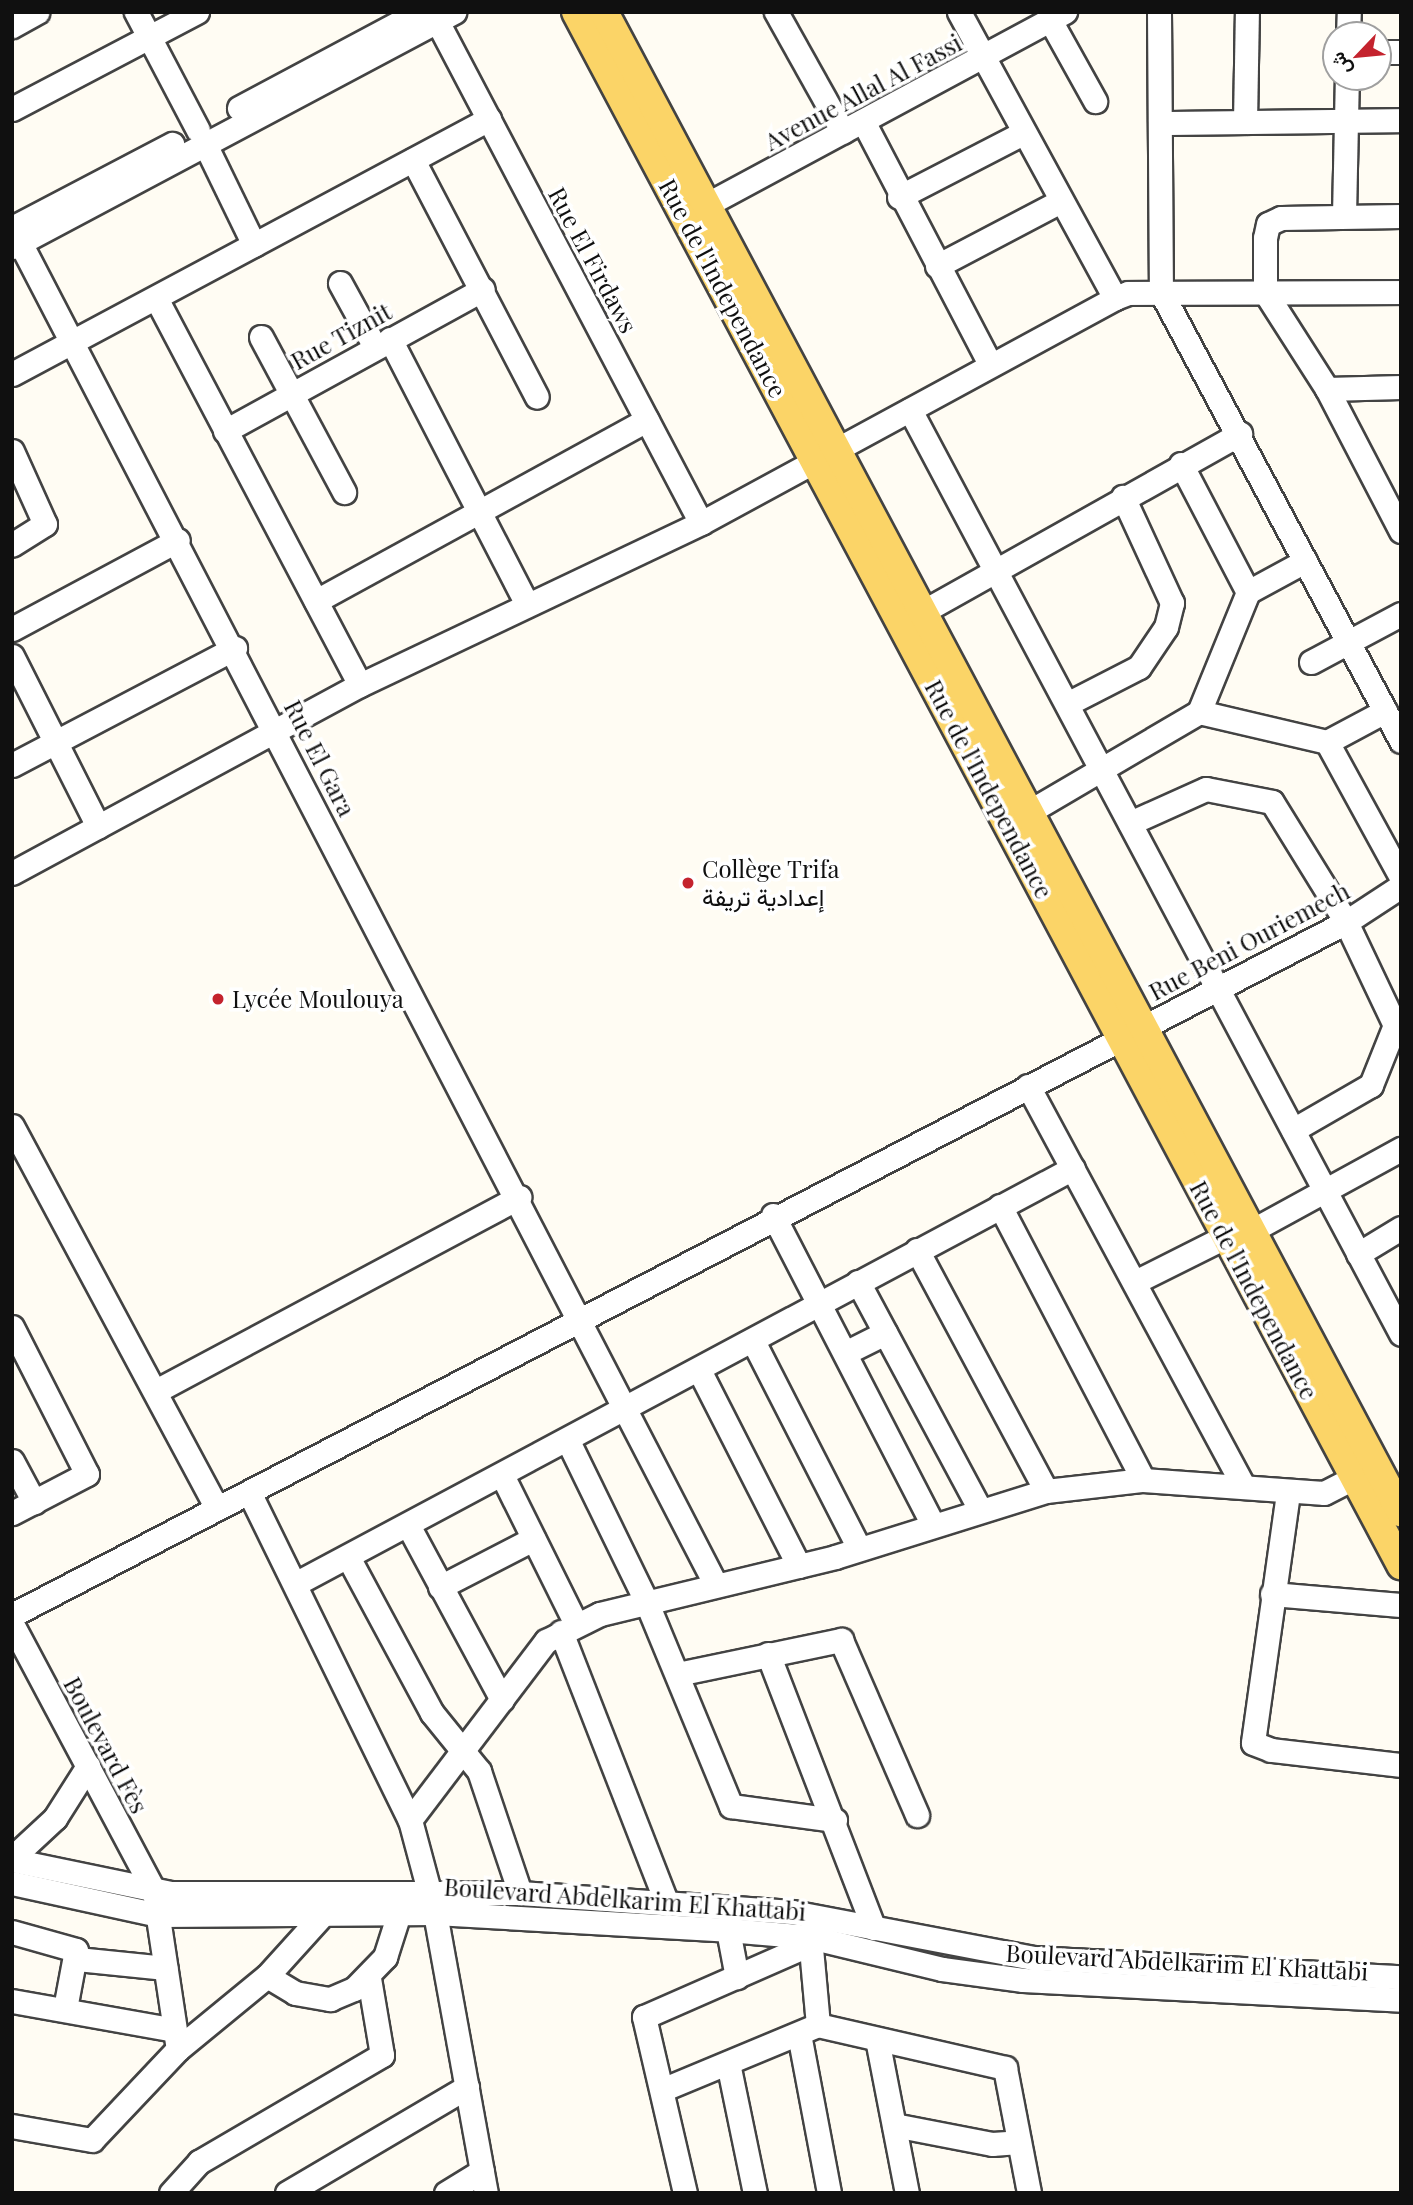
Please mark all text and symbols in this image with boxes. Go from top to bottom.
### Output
north arrow [1322,21,1392,91]
street label: Avenue Allal Al Fassi [759,28,967,156]
text: ش [1323,48,1357,80]
street label: Rue de l'Independance [653,173,793,403]
street label: Rue El Firdaws [543,182,643,338]
street label: Rue Tiznit [286,297,396,375]
street label: Rue de l'Independance [919,674,1059,904]
street label: Rue El Gara [278,695,362,821]
place label: Collège Trifa إعدادية تريفة [702,855,840,911]
marker: Collège Trifa إعدادية تريفة [680,875,696,891]
street label: Rue Beni Ouriemech [1144,876,1354,1006]
place label: Lycée Moulouya [232,985,404,1013]
marker: Lycée Moulouya [210,991,226,1007]
street label: Rue de l'Independance [1184,1175,1324,1405]
street label: Boulevard Fès [58,1672,154,1818]
street label: Boulevard Abdelkarim El Khattabi [443,1872,807,1926]
street label: Boulevard Abdelkarim El Khattabi [1005,1938,1369,1986]

